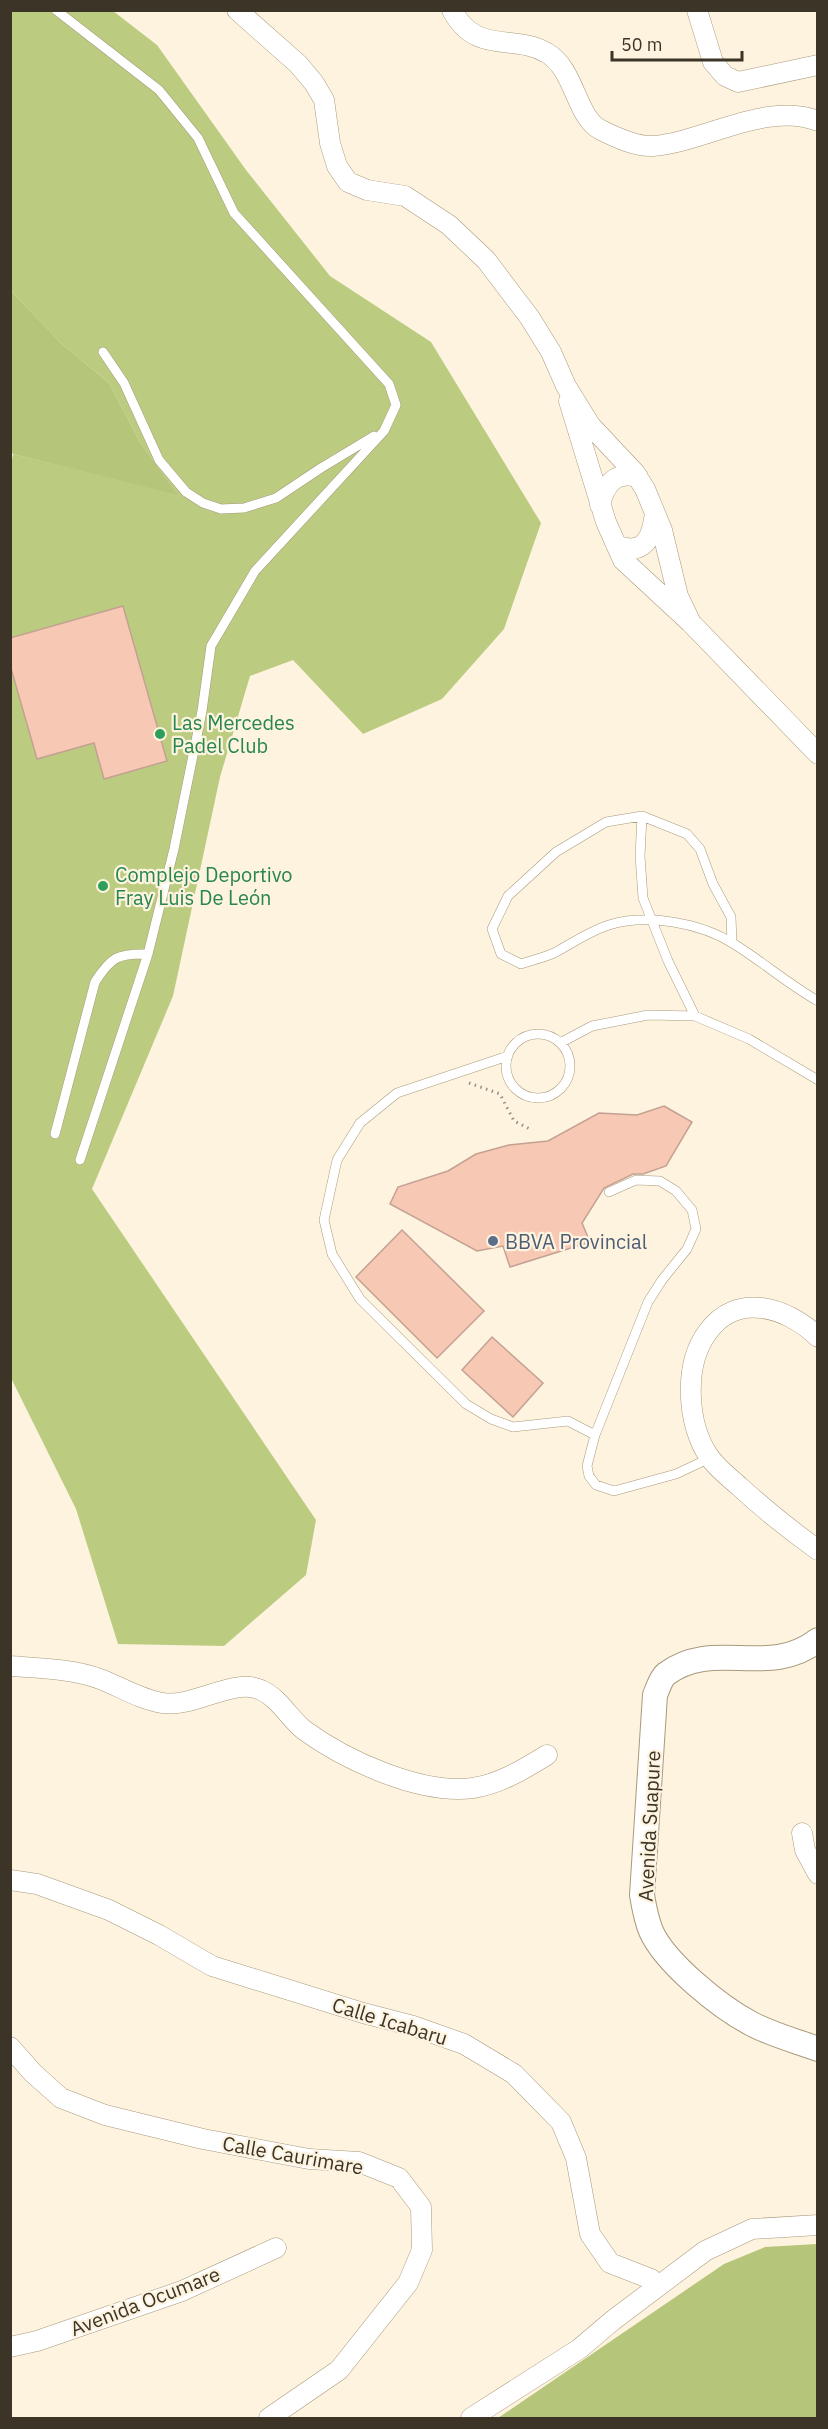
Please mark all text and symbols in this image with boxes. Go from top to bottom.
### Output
scale bar [612,24,742,62]
text: 50 m [621,33,663,56]
place label: Las Mercedes Padel Club [172,709,295,759]
marker: Las Mercedes Padel Club [153,727,167,741]
place label: Complejo Deportivo Fray Luis De León [115,861,293,911]
marker: Complejo Deportivo Fray Luis De León [96,879,110,893]
place label: BBVA Provincial [505,1228,647,1255]
marker: BBVA Provincial [486,1234,500,1248]
street label: Avenida Suapure [632,1750,666,1902]
street label: Calle Icabaru [329,1991,451,2051]
street label: Calle Caurimare [220,2129,366,2181]
street label: Avenida Ocumare [66,2260,224,2342]

